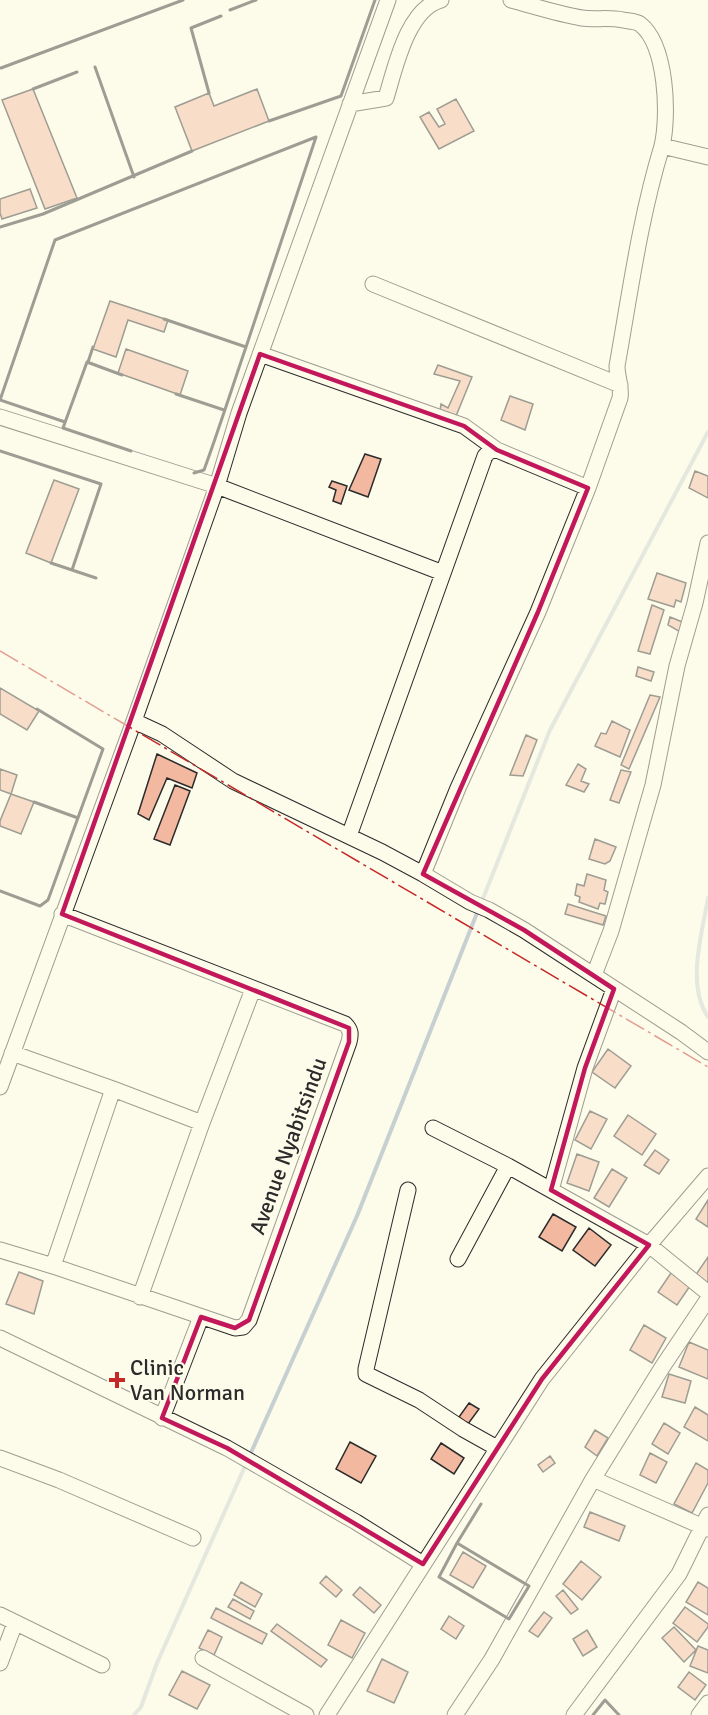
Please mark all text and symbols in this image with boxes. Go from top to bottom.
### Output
street label: Avenue Nyabitsindu [243,1054,333,1238]
place label: Clinic Van Norman [130,1354,245,1406]
marker: Clinic Van Norman [108,1371,126,1389]

